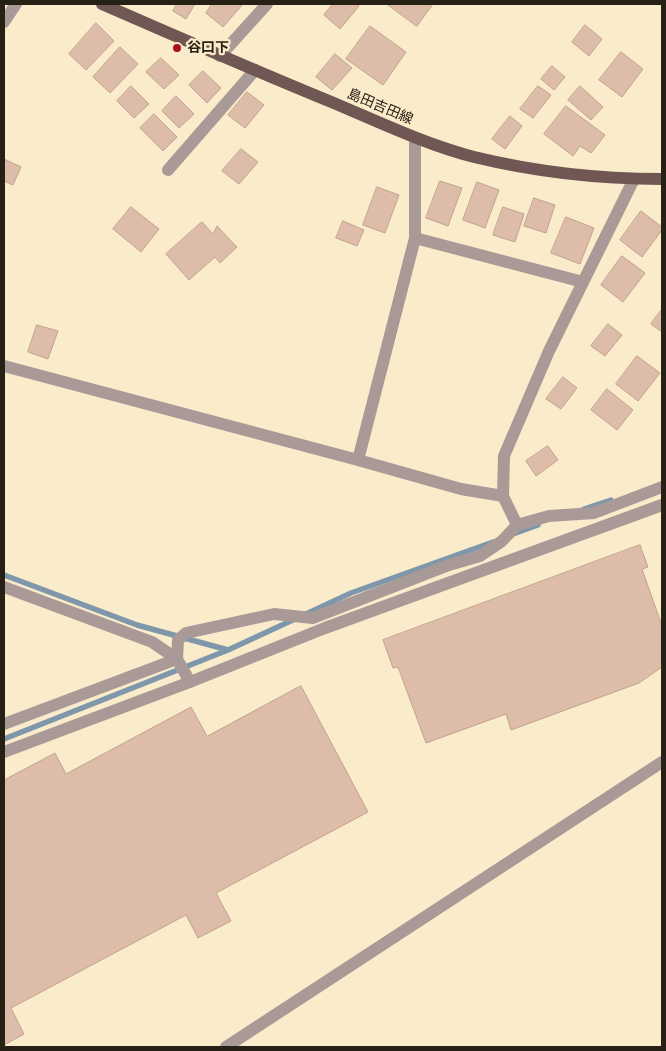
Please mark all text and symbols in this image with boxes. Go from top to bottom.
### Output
place label: 谷口下 [187,40,229,56]
marker: 谷口下 [171,42,183,54]
street label: 島田吉田線 [345,86,415,128]

